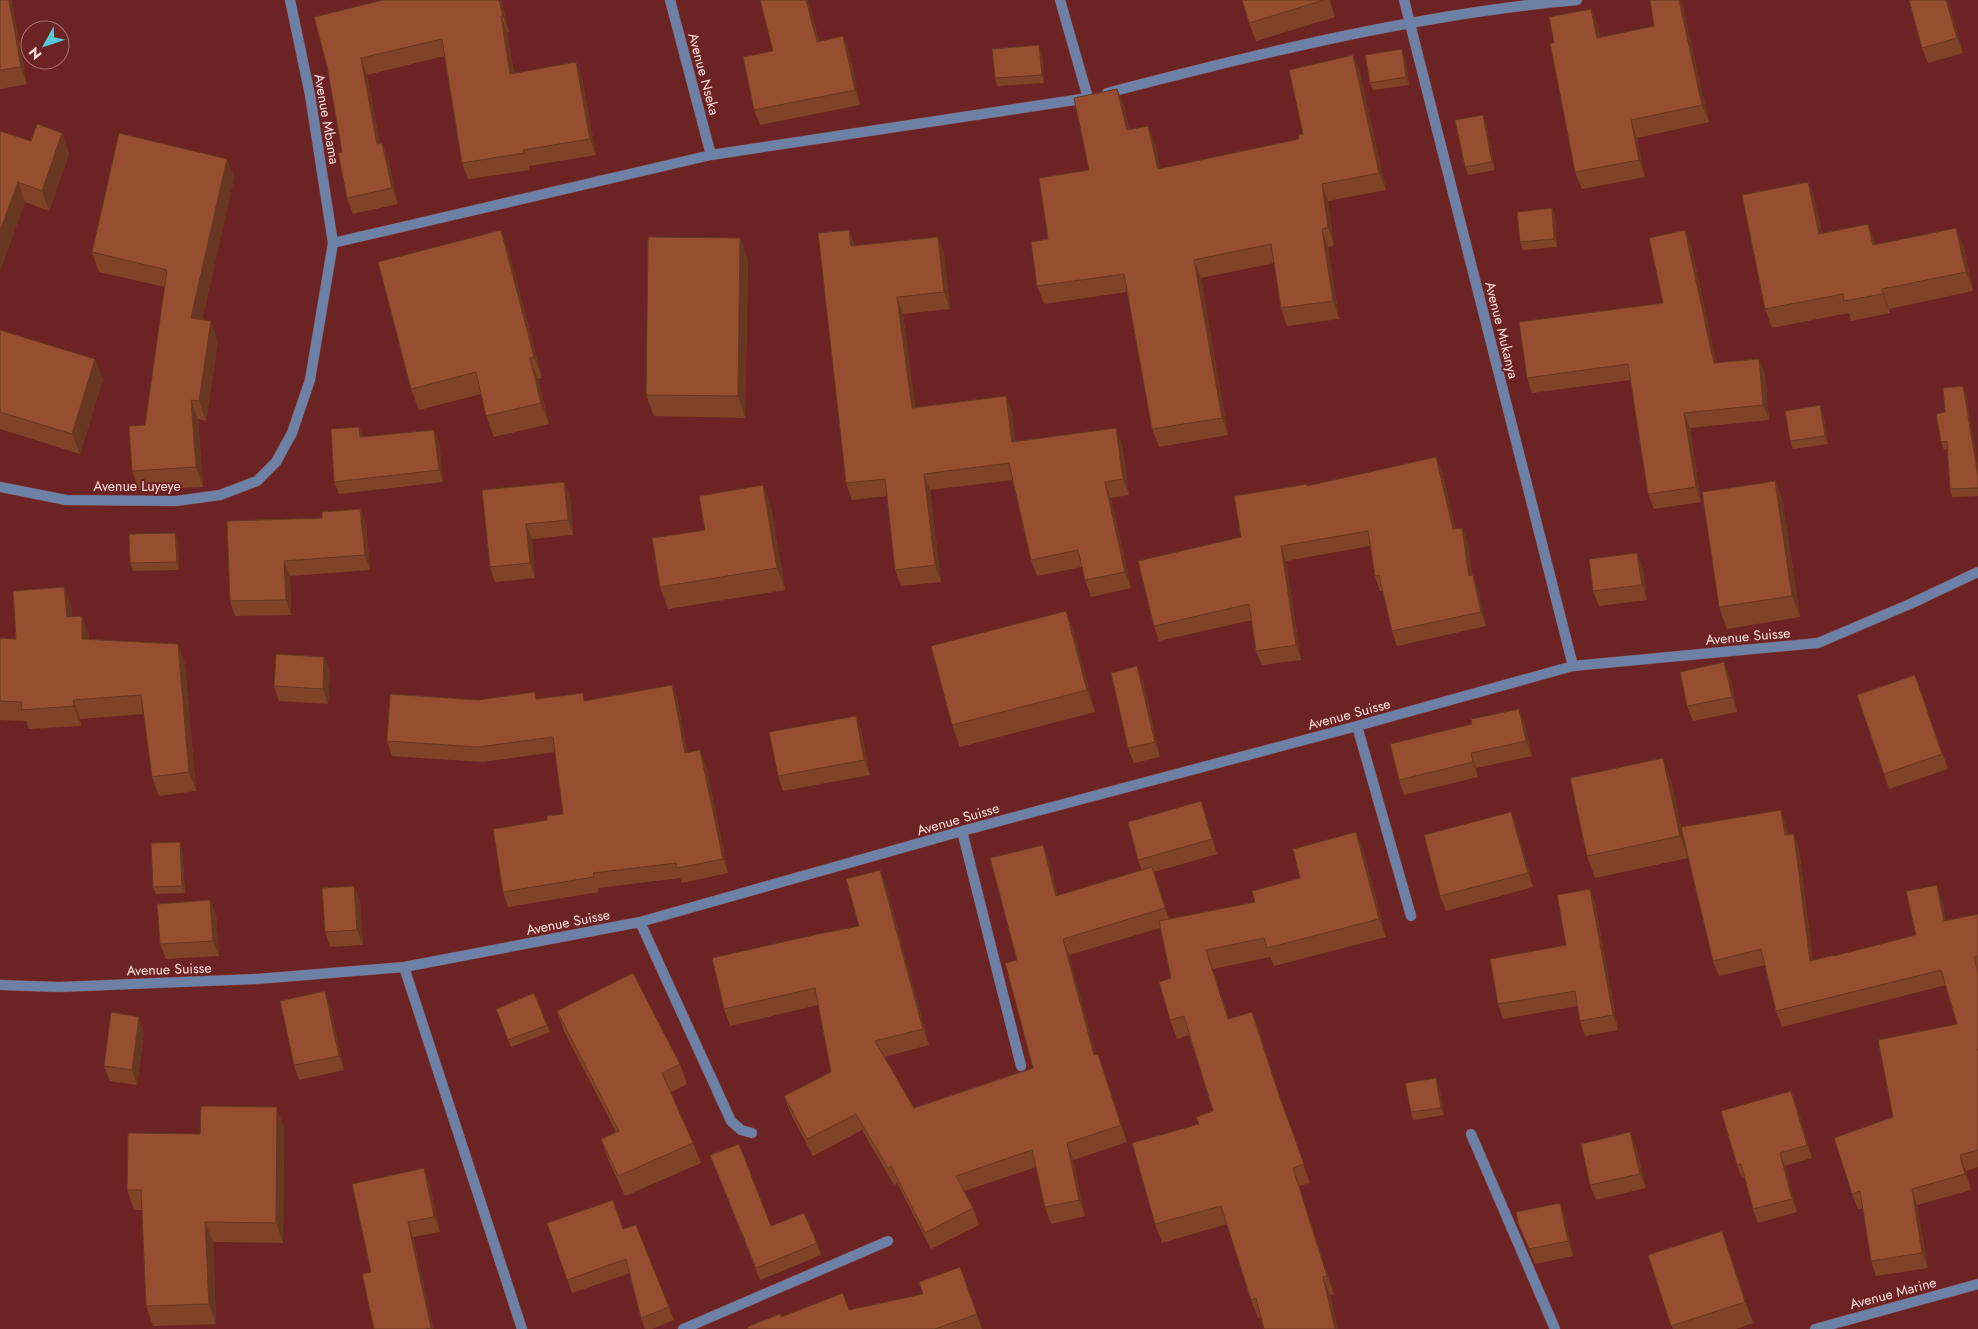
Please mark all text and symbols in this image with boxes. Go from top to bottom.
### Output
north arrow [20,20,70,70]
street label: Avenue Nseka [683,31,725,117]
text: N [24,43,46,64]
street label: Avenue Mbama [309,72,345,166]
street label: Avenue Mukanya [1480,279,1524,381]
street label: Avenue Luyeye [93,476,181,496]
street label: Avenue Suisse [1705,622,1791,650]
street label: Avenue Suisse [1305,693,1393,735]
street label: Avenue Suisse [914,798,1002,840]
street label: Avenue Suisse [524,904,612,940]
street label: Avenue Suisse [126,958,212,980]
street label: Avenue Marine [1847,1272,1939,1314]

